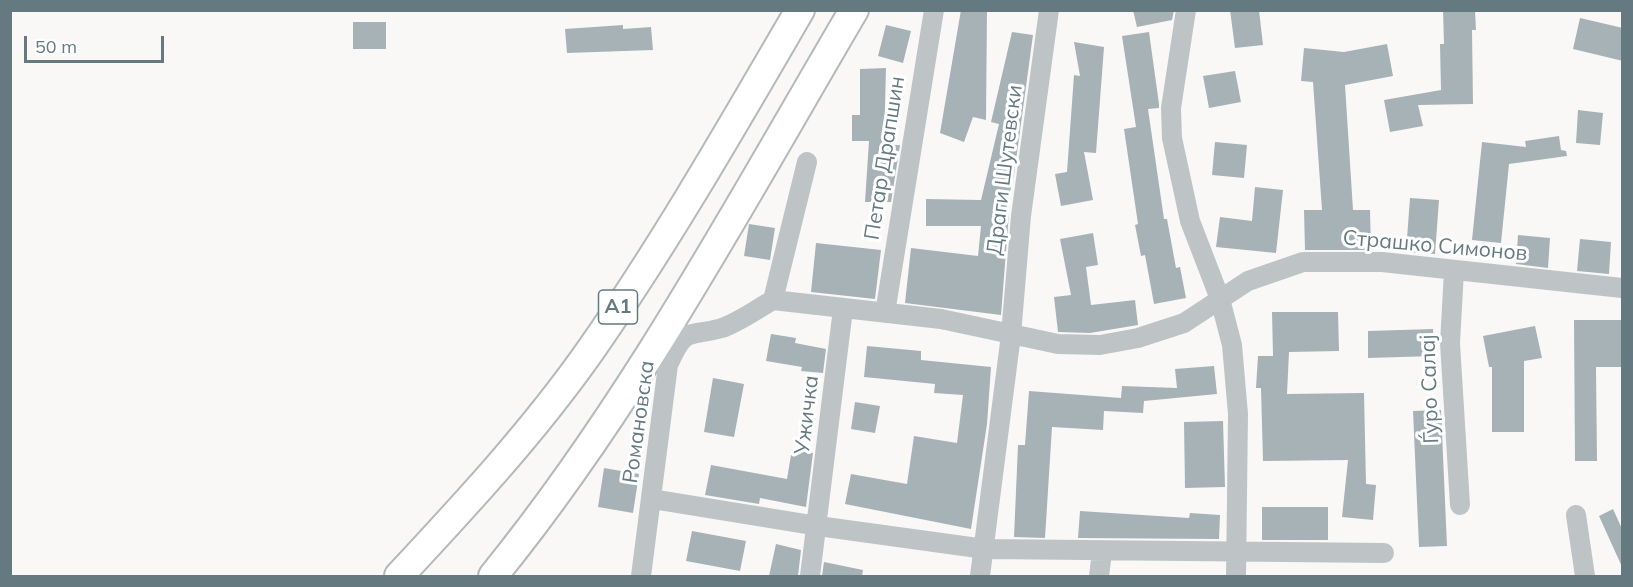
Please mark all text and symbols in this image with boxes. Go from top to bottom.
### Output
scale bar [27,24,166,62]
text: 50 m [35,35,77,58]
street label: Петар Драпшин [860,74,910,242]
street label: Драги Шутевски [982,84,1028,256]
street label: Страшко Симонов [1342,225,1528,267]
road number: A1 [598,290,638,324]
street label: Ѓуро Салај [1416,334,1444,444]
street label: Романовска [618,359,660,485]
street label: Ужичка [790,374,824,456]

